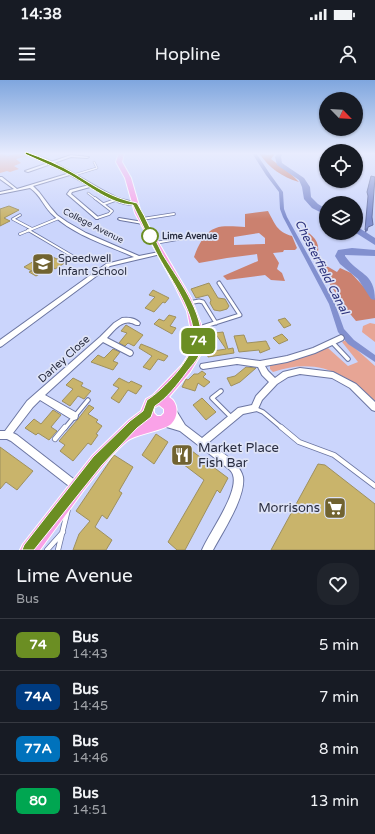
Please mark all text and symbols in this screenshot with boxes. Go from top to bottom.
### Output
text: 14:38 [20,5,62,23]
icon: menu [16,43,38,65]
text: Hopline [155,43,220,65]
icon: person [337,43,359,65]
north arrow [319,92,363,136]
map controls [319,92,363,240]
button: locate [319,144,363,188]
button: layers [319,196,363,240]
street label: College Avenue [61,206,125,246]
water label: Chesterfield Canal [292,217,353,318]
marker: Lime Avenue [141,227,159,245]
place label: Lime Avenue [162,231,217,242]
school or university icon: Speedwell Infant School [30,251,56,277]
place label: Speedwell Infant School [58,252,127,278]
line badge: 74 [180,328,216,354]
street label: Darley Close [36,332,92,386]
text: 74 [189,332,207,349]
place label: Market Place Fish Bar [198,440,279,471]
restaurant icon: Market Place Fish Bar [169,442,195,468]
supermarket icon: Morrisons [322,495,348,521]
place label: Morrisons [258,500,320,516]
button: heart [317,563,359,605]
text: Lime Avenue [16,565,133,587]
text: Bus [16,591,39,607]
text: Bus [72,628,99,646]
text: 74 [29,636,47,653]
text: 5 min [319,636,359,654]
text: 14:43 [72,646,108,662]
text: Bus [72,680,99,698]
text: 74A [24,688,52,705]
text: 7 min [319,688,359,706]
text: 14:45 [72,698,108,714]
text: Bus [72,732,99,750]
text: 77A [24,740,52,757]
text: 8 min [319,740,359,758]
text: 14:46 [72,750,108,766]
text: Bus [72,784,99,802]
text: 80 [29,792,47,809]
text: 13 min [310,792,359,810]
text: 14:51 [72,802,108,818]

